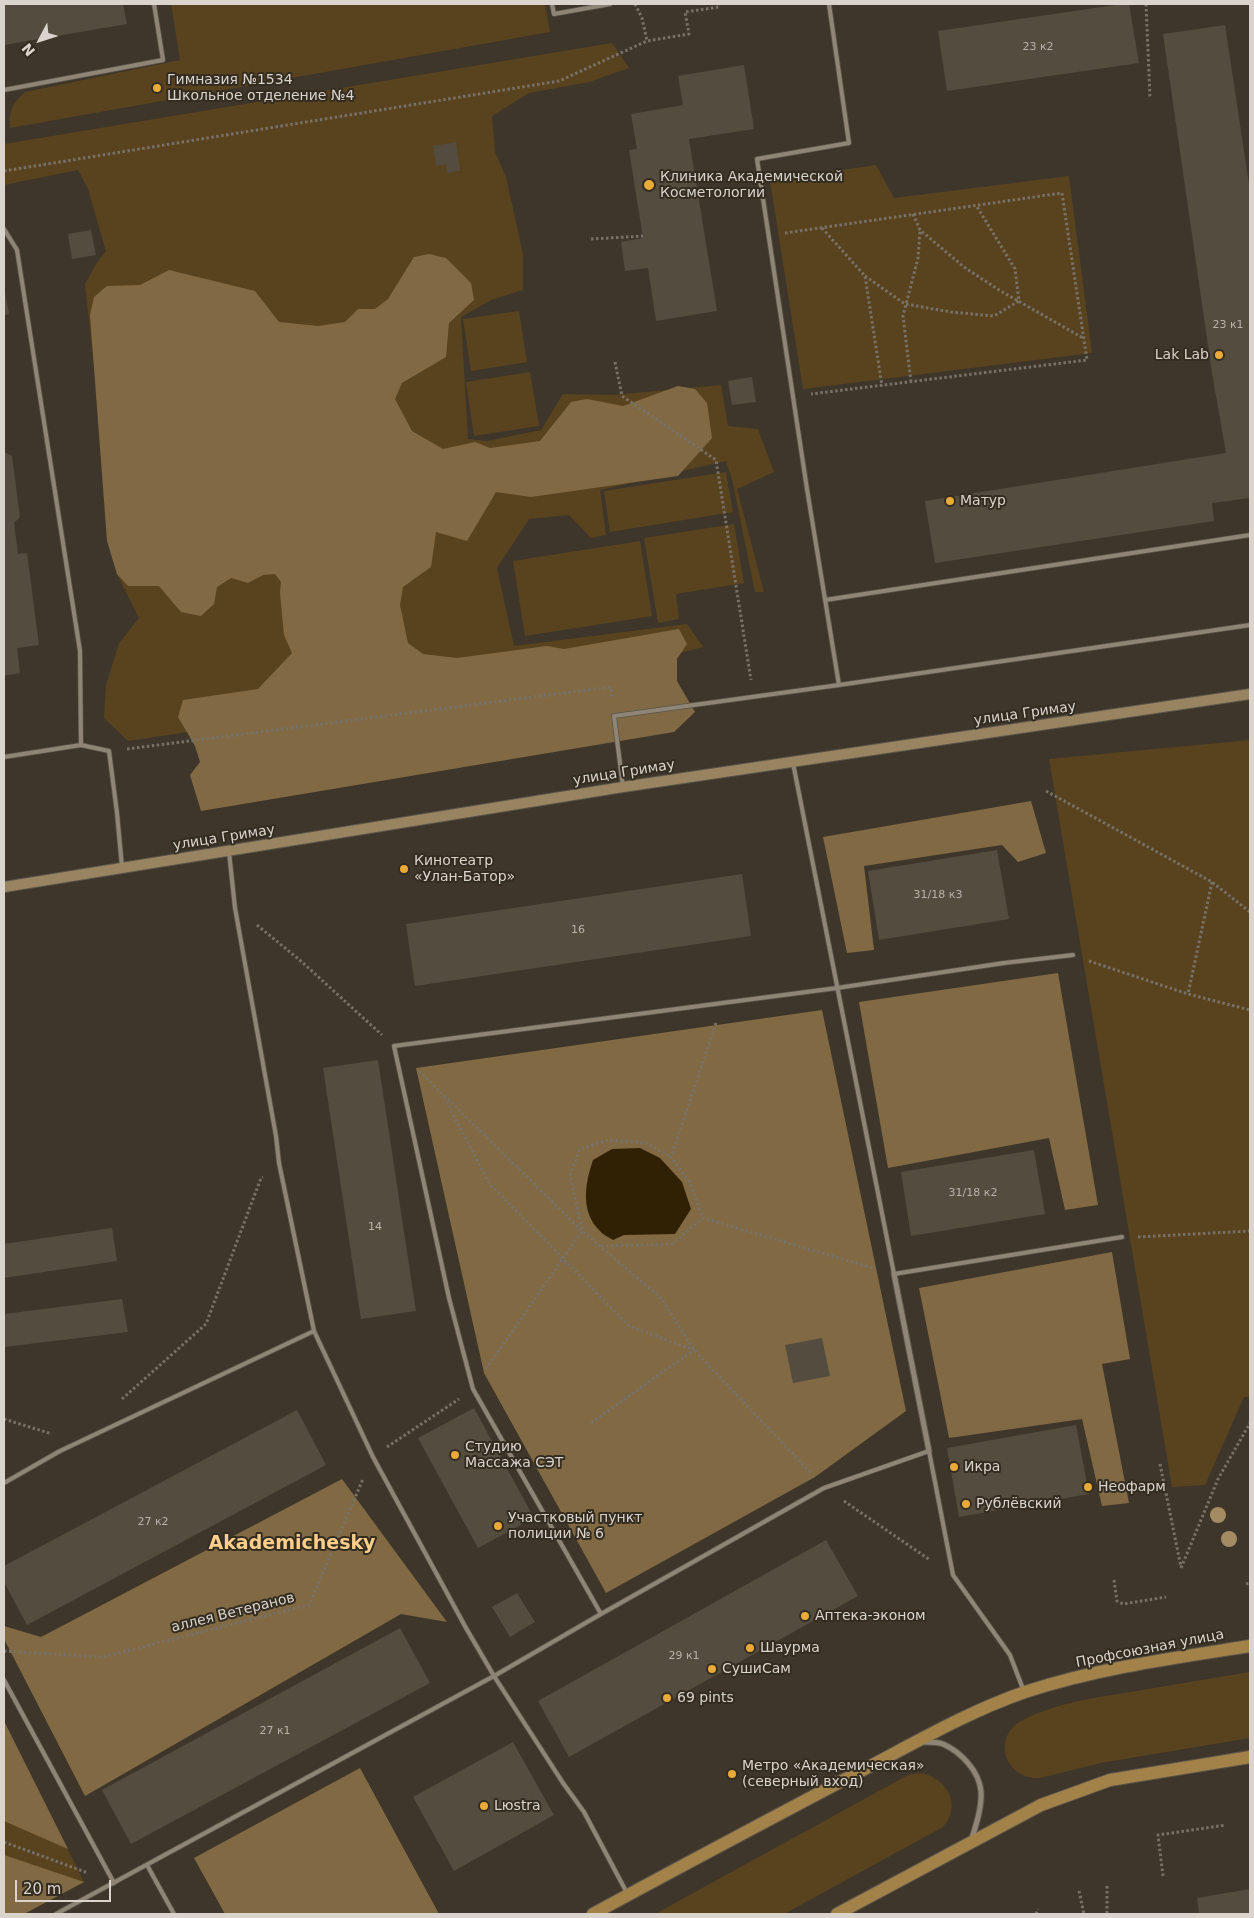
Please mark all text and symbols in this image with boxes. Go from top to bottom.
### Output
north arrow [15,15,65,65]
text: N [19,40,38,59]
house number: 23 к2 [1022,40,1054,54]
place label: Гимназия №1534 Школьное отделение №4 [167,72,354,104]
marker: Гимназия №1534 Школьное отделение №4 [151,82,163,94]
place label: Клиника Академической Косметологии [660,169,843,202]
marker: Клиника Академической Косметологии [642,178,656,192]
house number: 23 к1 [1212,318,1244,332]
place label: Lak Lab [1155,347,1209,363]
marker: Lak Lab [1213,349,1225,361]
place label: Матур [960,493,1006,509]
marker: Матур [944,495,956,507]
street label: улица Гримау [973,699,1077,729]
street label: улица Гримау [572,757,676,789]
street label: улица Гримау [172,822,276,854]
place label: Кинотеатр «Улан-Батор» [414,853,515,886]
marker: Кинотеатр «Улан-Батор» [398,863,410,875]
house number: 31/18 к3 [914,888,962,902]
house number: 16 [571,923,585,937]
house number: 31/18 к2 [949,1186,997,1200]
house number: 14 [368,1220,382,1234]
place label: Студию Массажа СЭТ [465,1439,563,1471]
marker: Студию Массажа СЭТ [449,1449,461,1461]
place label: Икра [964,1459,1000,1475]
marker: Икра [948,1461,960,1473]
place label: Неофарм [1098,1479,1166,1495]
marker: Неофарм [1082,1481,1094,1493]
place label: Рублёвский [976,1496,1062,1512]
marker: Рублёвский [960,1498,972,1510]
place label: Участковый пункт полиции № 6 [508,1510,642,1542]
house number: 27 к2 [137,1515,169,1529]
marker: Участковый пункт полиции № 6 [492,1520,504,1532]
district label: Akademichesky [209,1533,375,1555]
street label: аллея Ветеранов [170,1590,296,1636]
place label: Аптека-эконом [815,1608,926,1624]
marker: Аптека-эконом [799,1610,811,1622]
street label: Профсоюзная улица [1075,1626,1225,1672]
place label: Шаурма [760,1640,820,1656]
marker: Шаурма [744,1642,756,1654]
house number: 29 к1 [668,1649,700,1663]
place label: СушиСам [722,1661,791,1677]
marker: СушиСам [706,1663,718,1675]
place label: 69 pints [677,1690,734,1706]
marker: 69 pints [661,1692,673,1704]
house number: 27 к1 [259,1724,291,1738]
place label: Метро «Академическая» (северный вход) [742,1758,924,1790]
marker: Метро «Академическая» (северный вход) [726,1768,738,1780]
place label: Lюstra [494,1798,541,1814]
marker: Lюstra [478,1800,490,1812]
scale bar [18,1870,114,1902]
text: 20 m [23,1880,61,1898]

